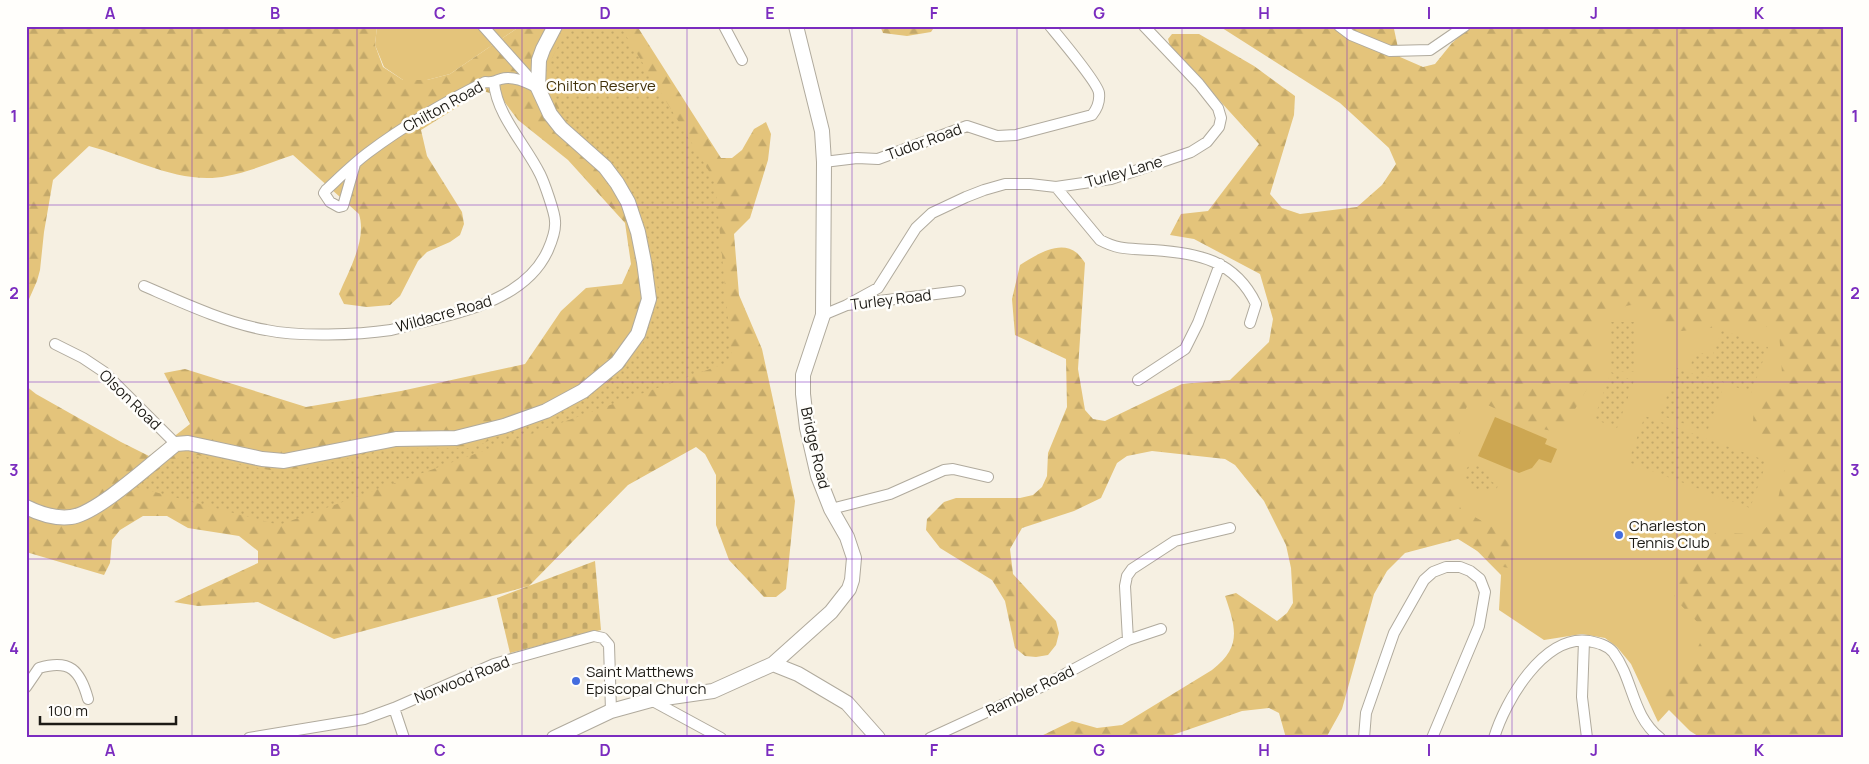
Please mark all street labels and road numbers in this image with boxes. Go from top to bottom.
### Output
street label: Chilton Road [399,76,487,137]
street label: Tudor Road [883,118,964,165]
street label: Turley Lane [1083,150,1165,193]
street label: Turley Road [849,284,932,315]
street label: Wildacre Road [393,290,494,337]
street label: Olson Road [95,365,166,434]
street label: Bridge Road [796,405,835,491]
street label: Norwood Road [411,651,513,708]
street label: Rambler Road [982,660,1077,721]

